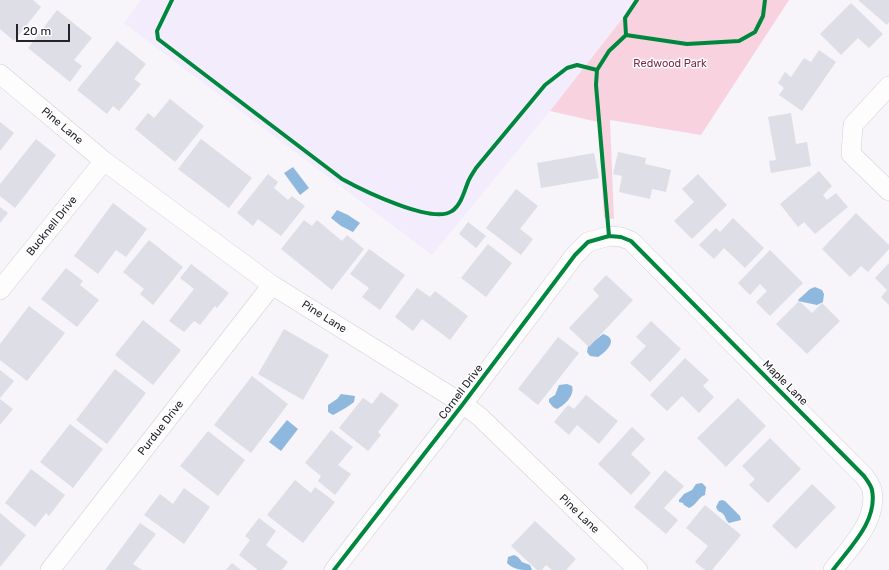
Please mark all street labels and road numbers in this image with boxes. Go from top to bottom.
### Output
street label: Pine Lane [38,105,86,147]
street label: Bucknell Drive [24,193,80,259]
street label: Pine Lane [299,298,349,336]
street label: Maple Lane [760,358,810,408]
street label: Cornell Drive [436,362,486,422]
street label: Purdue Drive [135,398,187,458]
street label: Pine Lane [556,492,602,536]

